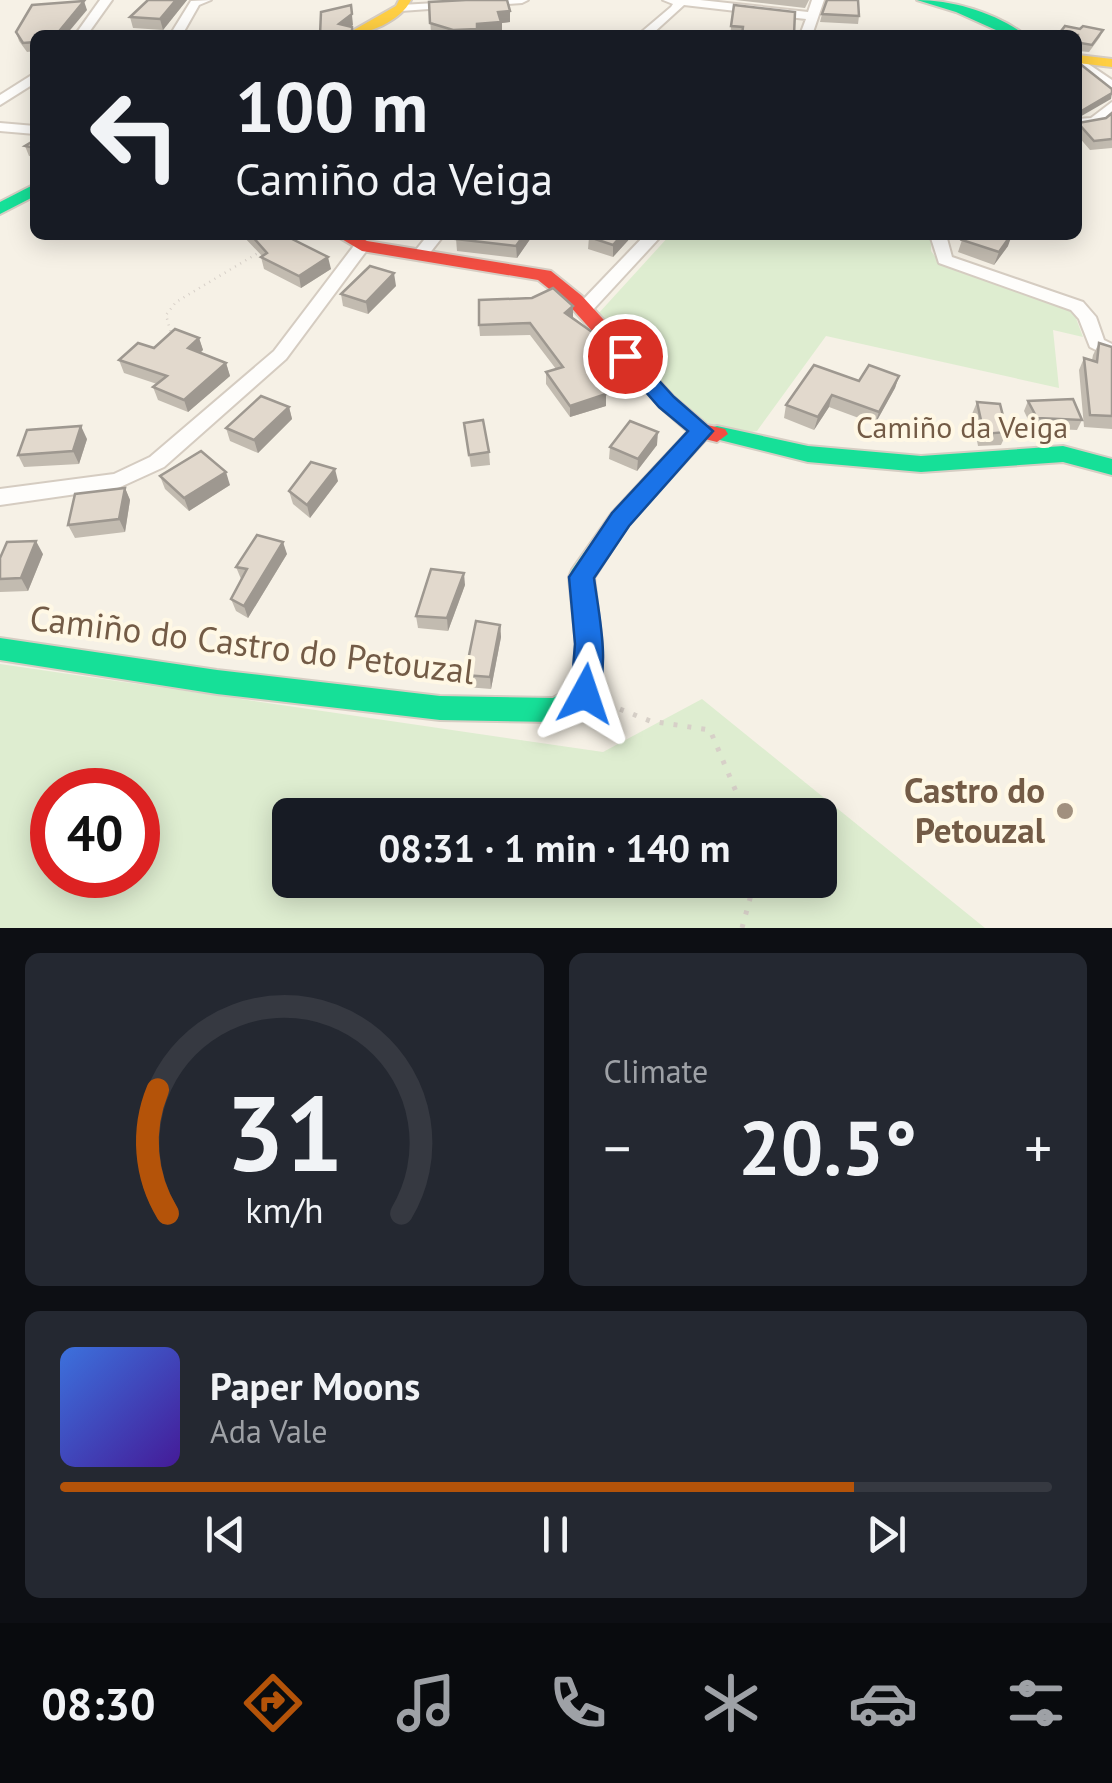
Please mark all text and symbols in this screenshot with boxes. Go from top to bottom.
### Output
text: 100 m [235,61,428,151]
icon: left [70,70,200,200]
text: Camiño da Veiga [235,149,553,207]
pin [583,314,668,399]
icon: arrive [598,329,653,384]
street label: Camiño da Veiga [856,407,1068,446]
street label: Camiño do Castro do Petouzal [27,594,477,694]
position arrow [533,642,637,746]
place label: Castro do Petouzal [904,767,1046,853]
speed limit sign: 40 [30,768,160,898]
marker: Castro do Petouzal [1054,800,1076,822]
text: 08:31 · 1 min · 140 m [379,823,730,872]
text: Climate [604,1050,708,1092]
text: 31 [225,1065,343,1200]
text: 20.5° [738,1099,917,1196]
text: − [604,1112,631,1183]
text: + [1024,1112,1052,1183]
text: km/h [245,1187,323,1233]
text: Paper Moons [210,1361,420,1410]
text: Ada Vale [210,1410,327,1452]
icon: previous [198,1507,253,1562]
icon: pause [528,1507,583,1562]
icon: next [859,1507,914,1562]
icon: directions [238,1668,308,1738]
icon: music [391,1668,461,1738]
icon: phone [543,1668,613,1738]
icon: climate [696,1668,766,1738]
icon: car [848,1668,918,1738]
icon: filters [1001,1668,1071,1738]
text: 08:30 [41,1674,155,1732]

